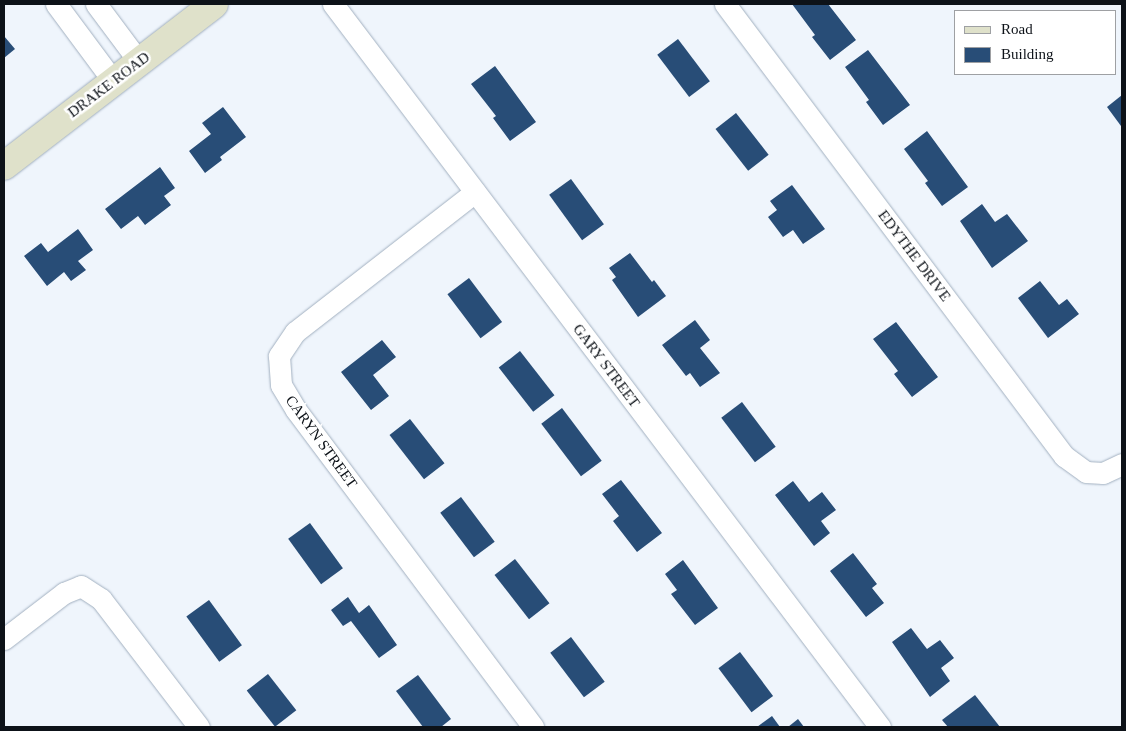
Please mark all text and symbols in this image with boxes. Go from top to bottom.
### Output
legend [954,10,1116,75]
text: Road [1001,21,1033,37]
text: Building [1001,46,1054,62]
street label: DRAKE ROAD [64,48,154,122]
street label: EDYTHE DRIVE [874,207,954,305]
street label: GARY STREET [569,320,643,412]
street label: CARYN STREET [281,392,361,492]

